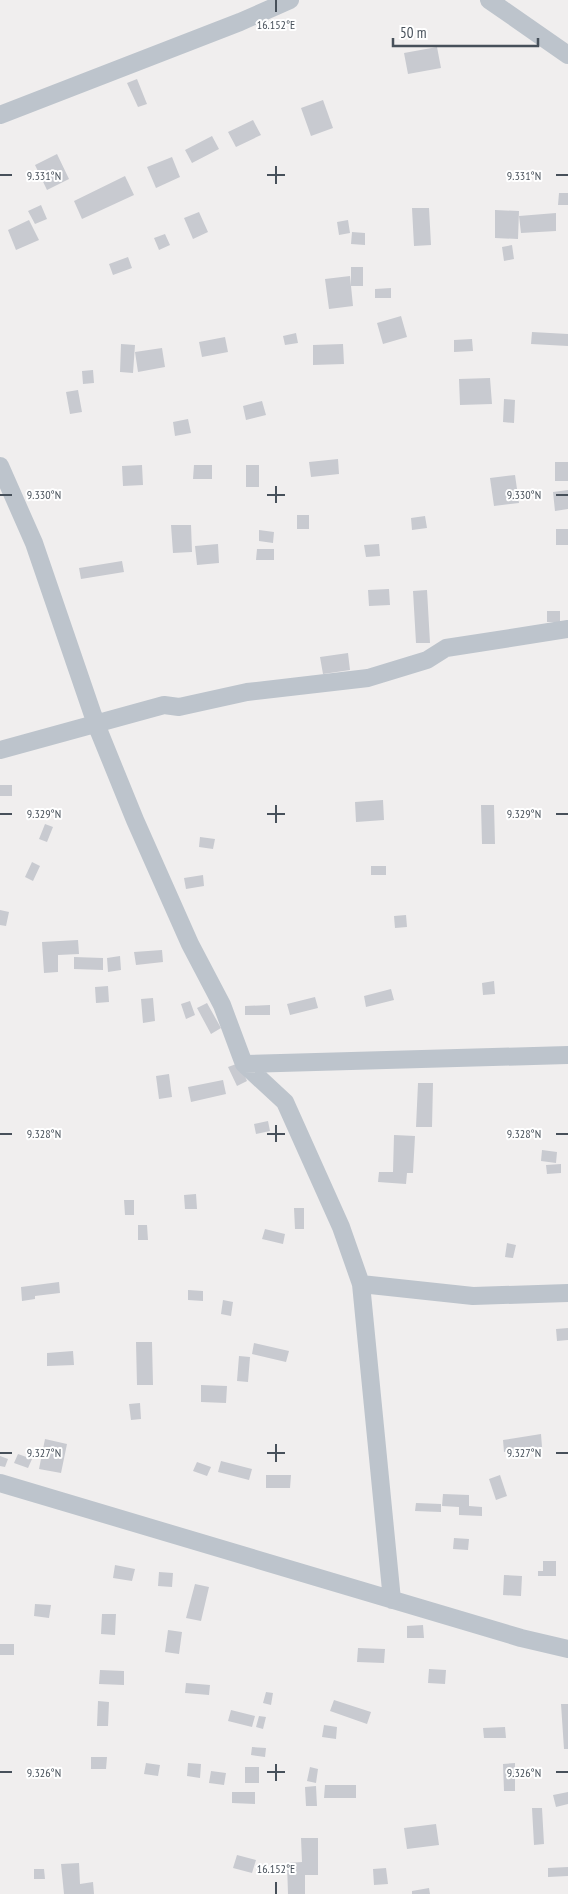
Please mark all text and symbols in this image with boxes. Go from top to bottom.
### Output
scale bar [393,15,538,47]
text: 16.152°E [257,17,295,32]
text: 50 m [400,23,426,42]
text: 9.331°N [27,168,61,183]
text: 9.331°N [507,168,541,183]
text: 9.330°N [27,487,61,502]
text: 9.330°N [507,487,541,502]
text: 9.329°N [27,806,61,821]
text: 9.329°N [507,806,541,821]
text: 9.328°N [27,1126,61,1141]
text: 9.328°N [507,1126,541,1141]
text: 9.327°N [27,1445,61,1460]
text: 9.327°N [507,1445,541,1460]
text: 9.326°N [27,1765,61,1780]
text: 9.326°N [507,1765,541,1780]
text: 16.152°E [257,1861,295,1876]

